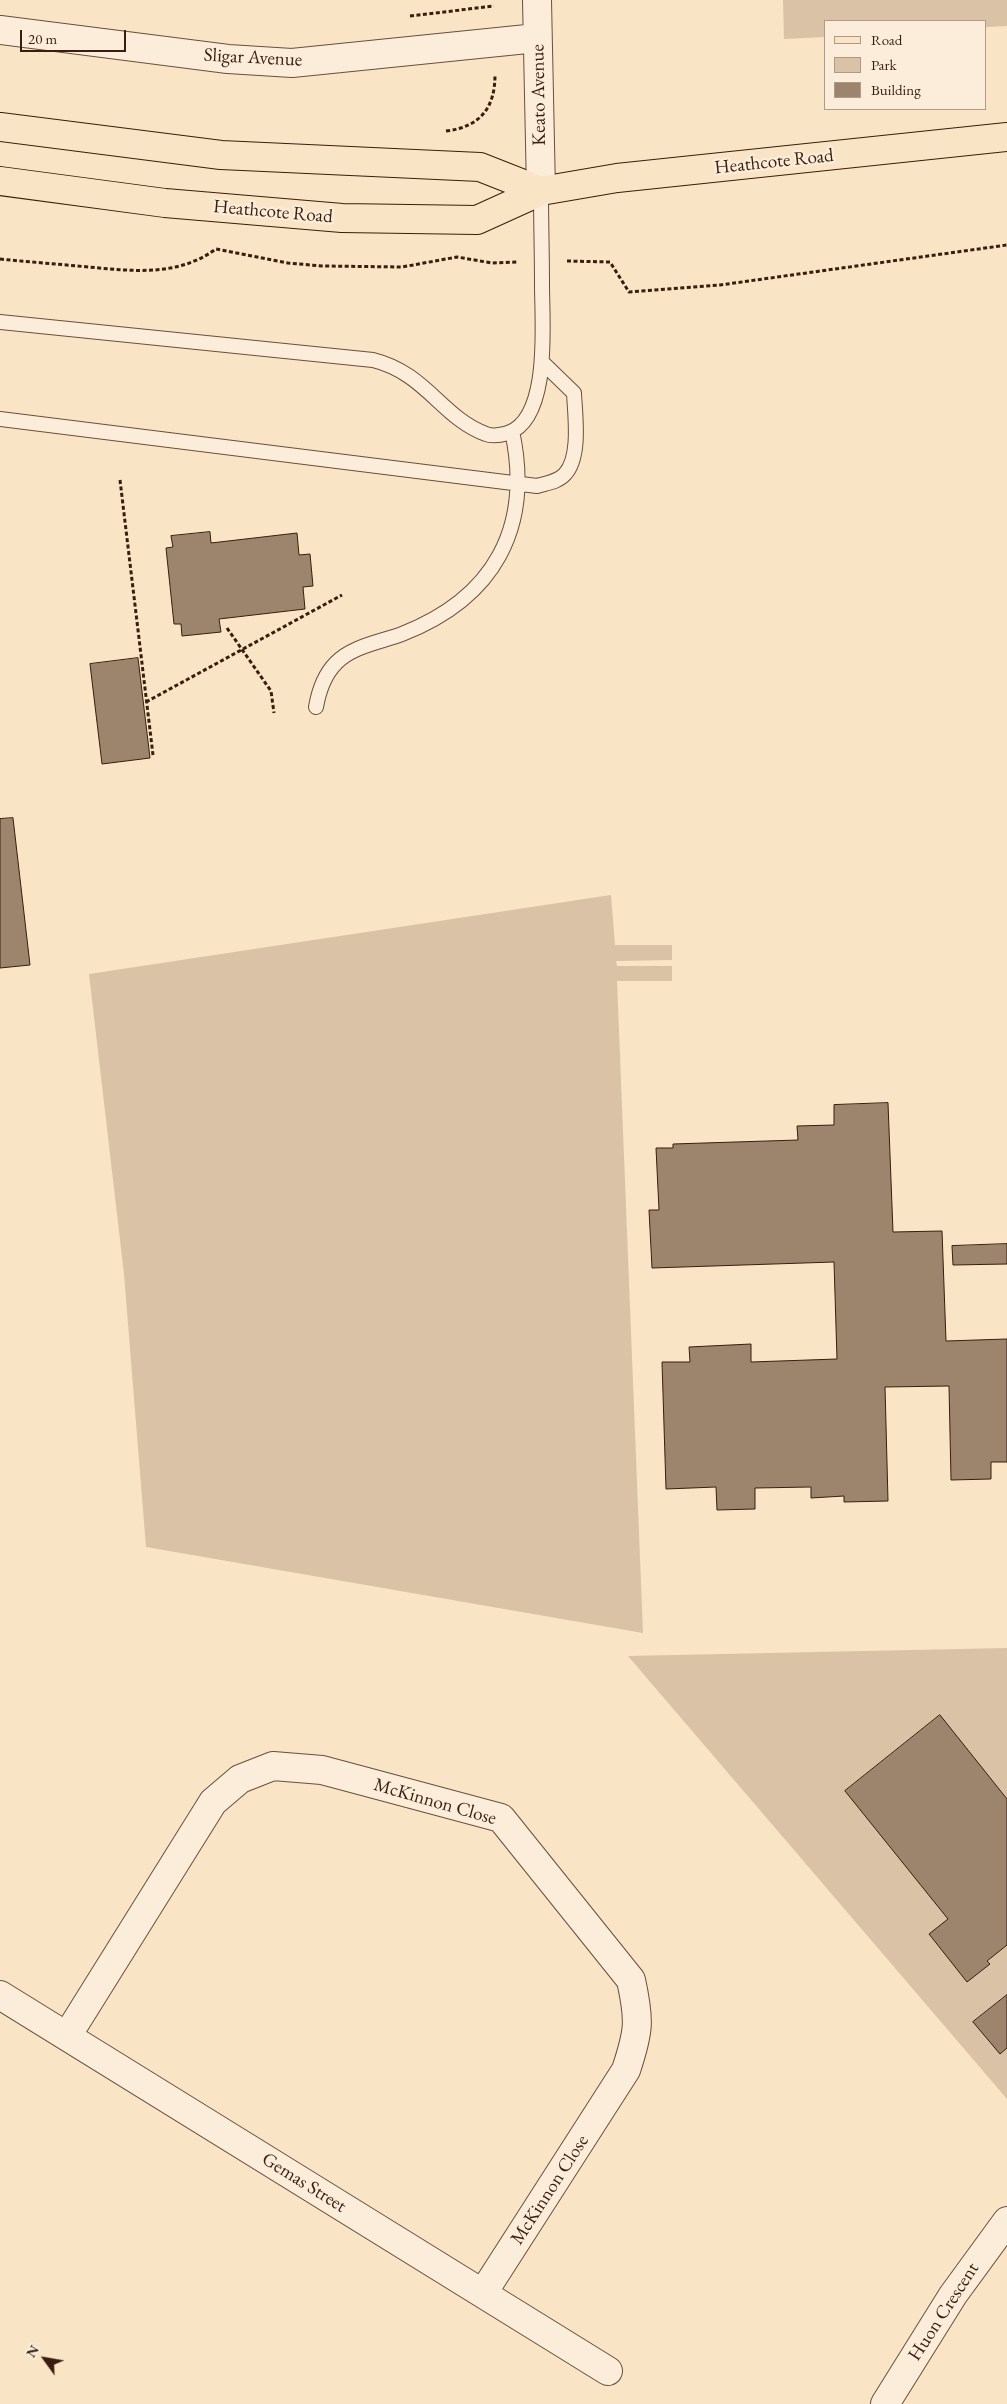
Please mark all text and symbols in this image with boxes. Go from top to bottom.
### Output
scale bar [22,20,129,52]
legend [824,20,987,110]
text: 20 m [28,29,57,48]
text: Road [871,30,902,49]
street label: Sligar Avenue [203,44,303,72]
street label: Keato Avenue [527,44,551,146]
text: Park [871,55,897,74]
text: Building [871,80,921,99]
street label: Heathcote Road [713,144,835,180]
street label: Heathcote Road [212,195,334,229]
street label: McKinnon Close [371,1774,499,1830]
street label: McKinnon Close [506,2131,594,2249]
street label: Gemas Street [258,2148,350,2218]
street label: Huon Crescent [904,2258,984,2366]
north arrow [20,2334,70,2384]
text: N [22,2341,43,2361]

